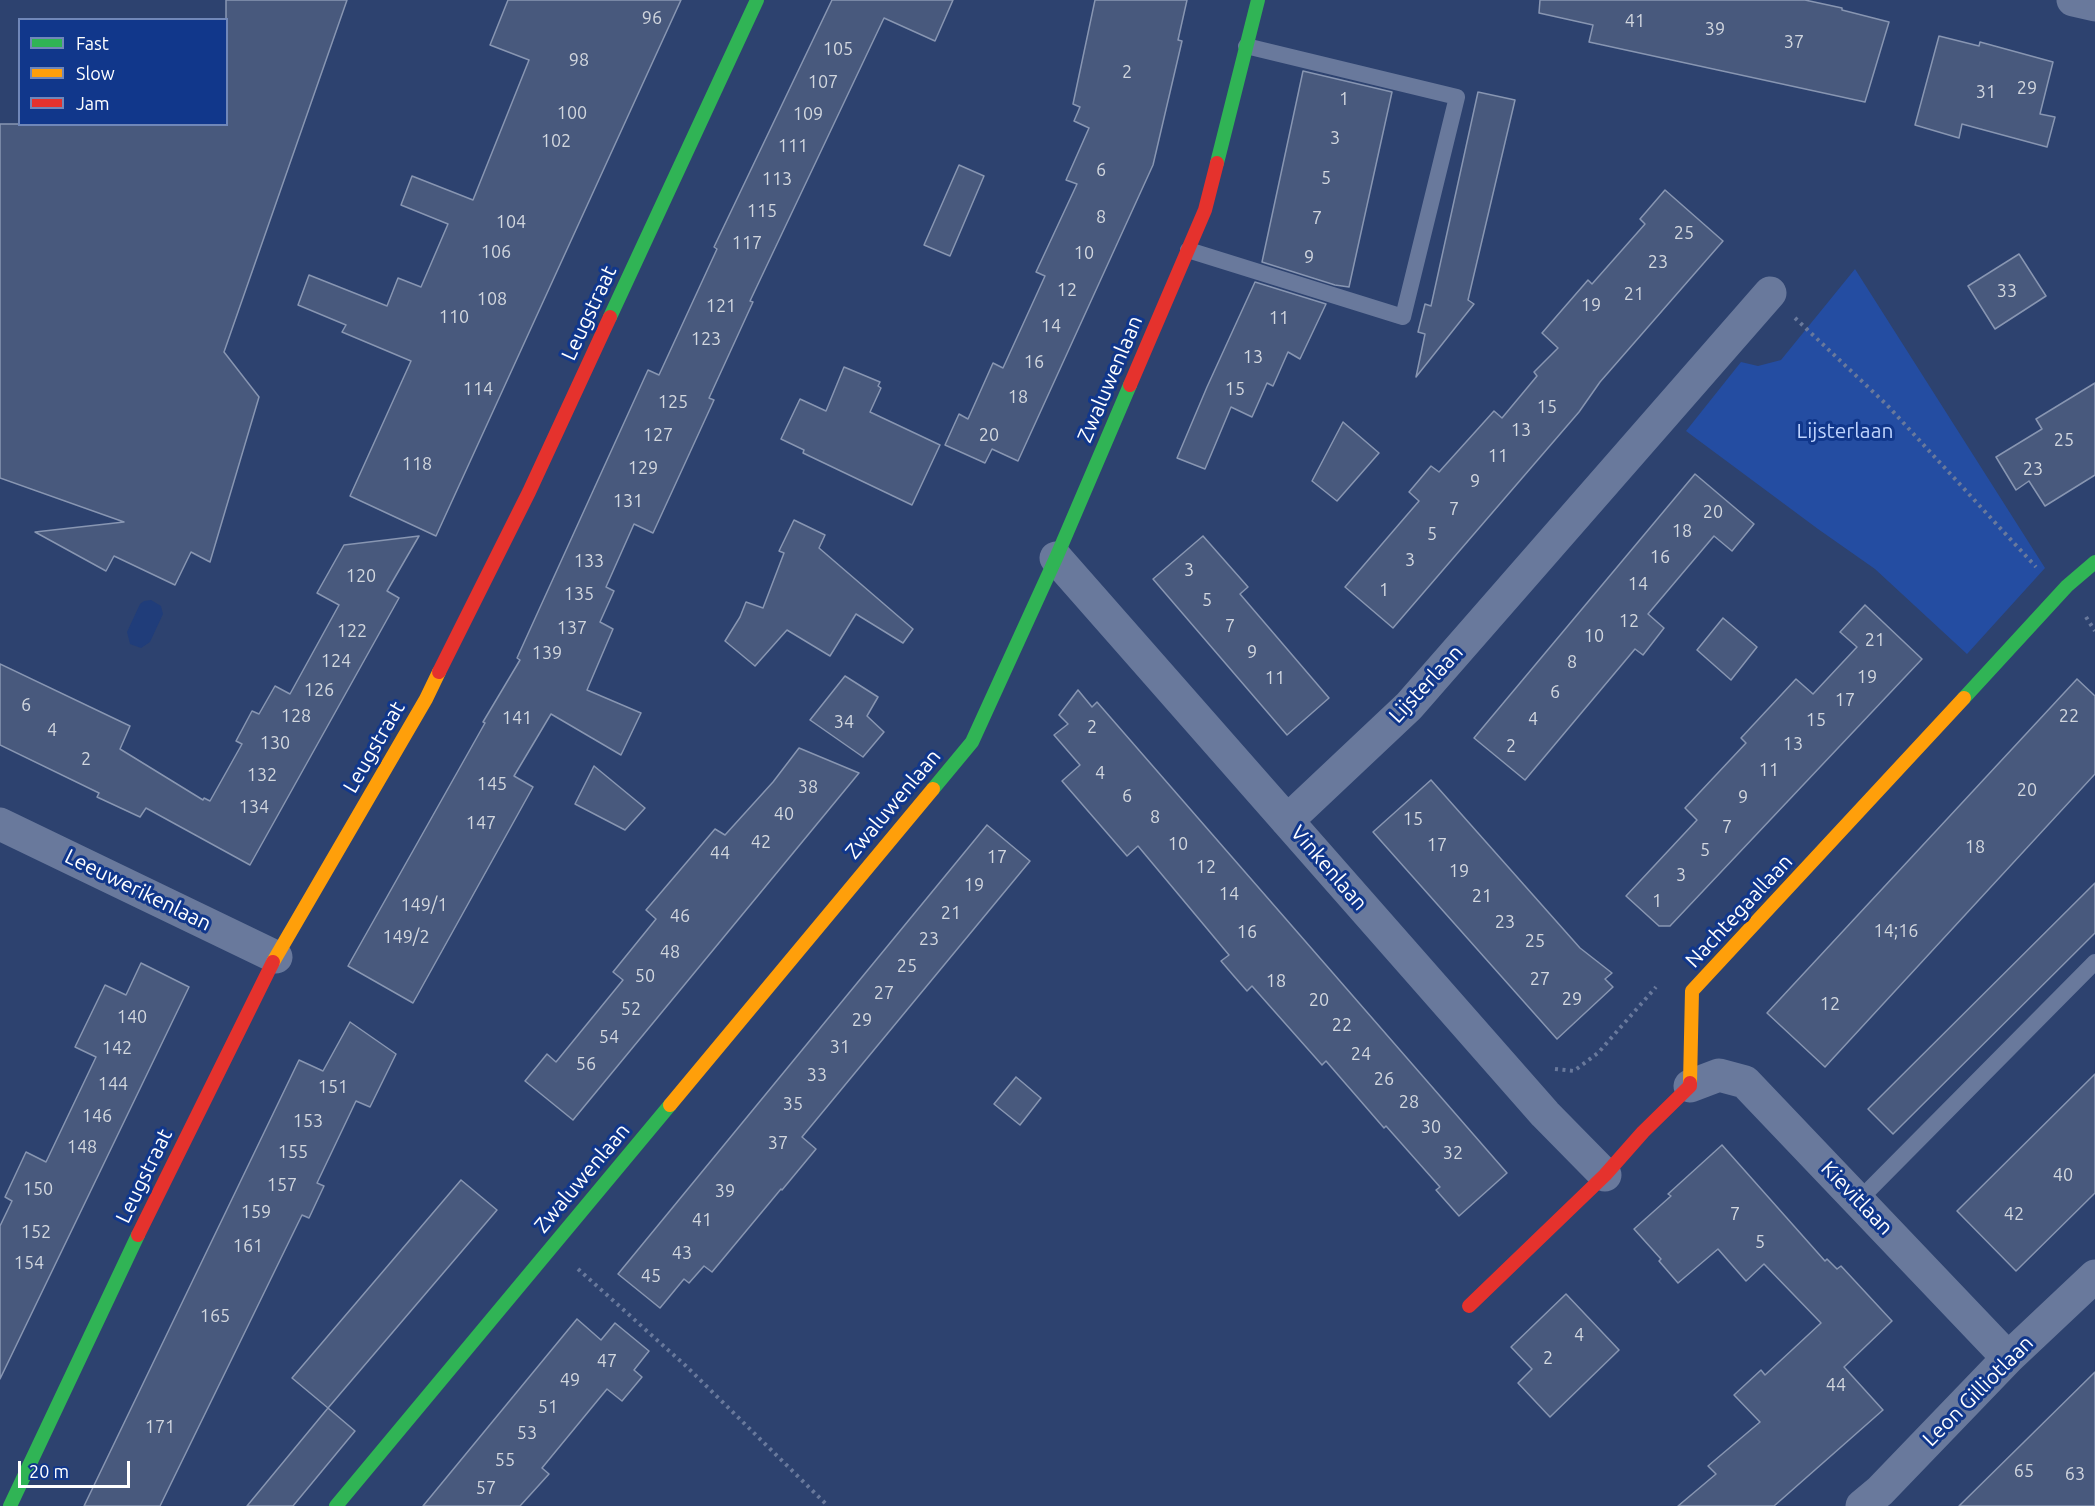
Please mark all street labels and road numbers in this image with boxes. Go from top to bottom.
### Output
street label: Leugstraat [556,262,622,364]
street label: Zwaluwenlaan [1072,312,1148,446]
street label: Lijsterlaan [1384,640,1468,728]
street label: Leugstraat [338,697,410,797]
street label: Zwaluwenlaan [840,744,946,864]
street label: Vinkenlaan [1285,820,1373,916]
street label: Leeuwerikenlaan [61,844,215,936]
street label: Nachtegaallaan [1680,849,1798,973]
street label: Zwaluwenlaan [529,1118,635,1238]
street label: Leugstraat [110,1125,178,1227]
street label: Kievitlaan [1816,1156,1898,1240]
street label: Leon Gilliotlaan [1917,1330,2039,1452]

